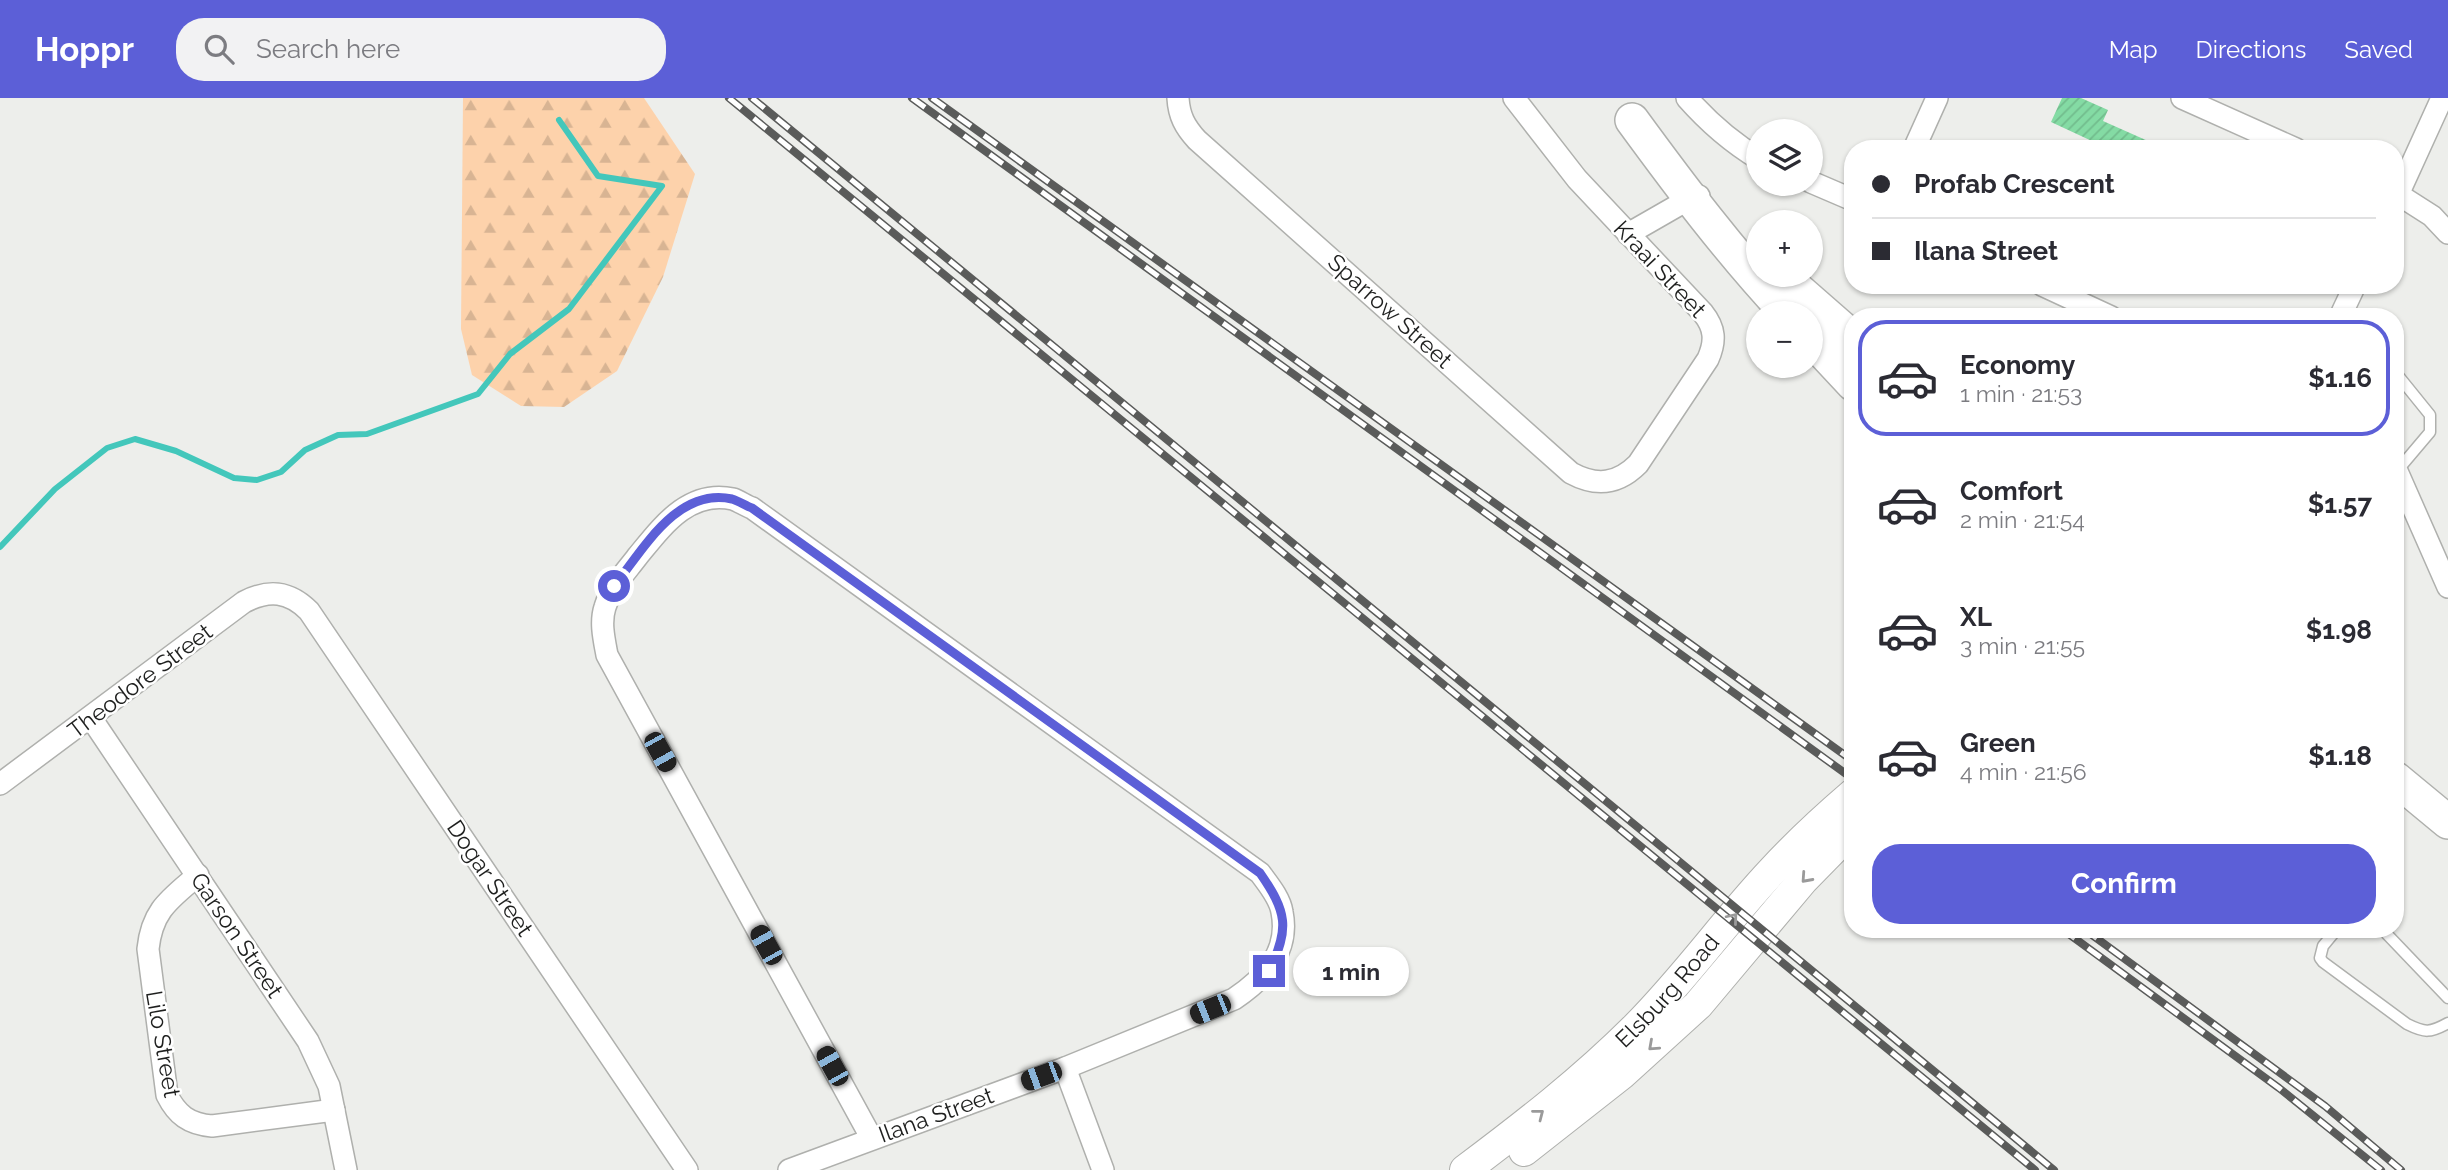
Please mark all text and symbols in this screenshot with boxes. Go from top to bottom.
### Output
search box [176,18,666,81]
text: Hoppr [35,30,134,69]
icon: search [200,30,238,68]
text: Search here [256,34,400,64]
text: Map [2109,35,2158,64]
text: Directions [2196,35,2306,64]
text: Saved [2344,35,2413,64]
map controls [1746,119,1823,378]
button: layers [1746,119,1823,196]
text: Profab Crescent [1914,169,2115,199]
button: + [1746,210,1823,287]
street label: Kraai Street [1609,215,1712,323]
text: Ilana Street [1914,236,2058,266]
street label: Sparrow Street [1323,248,1458,374]
button: − [1746,301,1823,378]
icon: car [1876,347,1939,410]
text: Economy [1960,350,2075,380]
text: $1.16 [2308,363,2372,393]
text: 1 min · 21:53 [1960,380,2082,407]
icon: car [1876,473,1939,536]
text: Comfort [1960,476,2063,506]
text: $1.57 [2308,489,2372,519]
text: 2 min · 21:54 [1960,506,2085,533]
route start [598,570,630,602]
icon: car [1876,599,1939,662]
text: XL [1960,602,1992,632]
text: $1.98 [2306,615,2372,645]
street label: Theodore Street [62,617,217,744]
text: 3 min · 21:55 [1960,632,2085,659]
icon: car [1876,725,1939,788]
text: Green [1960,728,2036,758]
car [641,729,680,775]
text: $1.18 [2308,741,2372,771]
text: 4 min · 21:56 [1960,758,2087,785]
street label: Dogar Street [442,815,539,941]
button: Confirm [1872,844,2376,924]
street label: Garson Street [186,867,289,1003]
one-way arrow [1802,870,1814,883]
one-way arrow [1724,913,1737,925]
car [747,922,786,968]
street label: Elsburg Road [1610,929,1725,1053]
callout: 1 min [1294,946,1409,996]
route end [1253,955,1285,987]
text: 1 min [1322,958,1380,985]
street label: Lilo Street [141,988,186,1100]
car [1187,991,1234,1027]
one-way arrow [1648,1038,1661,1050]
car [813,1043,852,1089]
car [1018,1059,1065,1093]
street label: Ilana Street [875,1081,997,1148]
one-way arrow [1531,1110,1544,1123]

